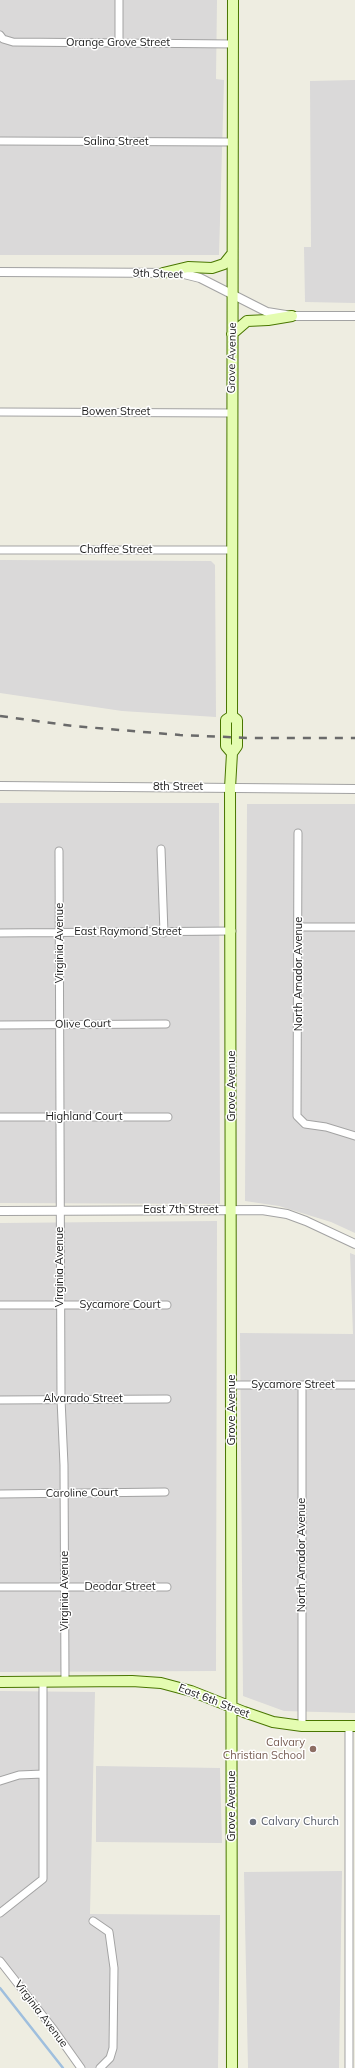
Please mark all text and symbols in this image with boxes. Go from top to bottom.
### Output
street label: Orange Grove Street [66,36,170,50]
street label: Salina Street [83,135,149,149]
street label: 9th Street [133,267,183,281]
street label: Grove Avenue [225,322,239,394]
street label: Bowen Street [82,405,150,419]
street label: Chaffee Street [80,543,152,557]
street label: 8th Street [153,780,203,794]
street label: Virginia Avenue [53,903,67,983]
street label: North Amador Avenue [292,917,306,1031]
street label: East Raymond Street [74,925,182,939]
street label: Olive Court [55,1017,111,1031]
street label: Grove Avenue [225,1050,239,1122]
street label: Highland Court [45,1110,123,1124]
street label: East 7th Street [143,1203,219,1217]
street label: Virginia Avenue [53,1227,67,1307]
street label: Sycamore Court [79,1298,161,1312]
street label: Grove Avenue [225,1374,239,1446]
street label: Sycamore Street [251,1378,335,1392]
street label: Alvarado Street [43,1392,123,1406]
street label: Caroline Court [46,1486,118,1500]
street label: North Amador Avenue [295,1498,309,1612]
street label: Virginia Avenue [58,1551,72,1631]
street label: Deodar Street [85,1580,155,1594]
street label: East 6th Street [176,1681,252,1721]
place label: Calvary Christian School [223,1736,305,1762]
marker: Calvary Christian School [308,1744,318,1754]
street label: Grove Avenue [225,1770,239,1842]
place label: Calvary Church [261,1815,339,1829]
marker: Calvary Church [248,1817,258,1827]
street label: Virginia Avenue [12,1978,70,2050]

